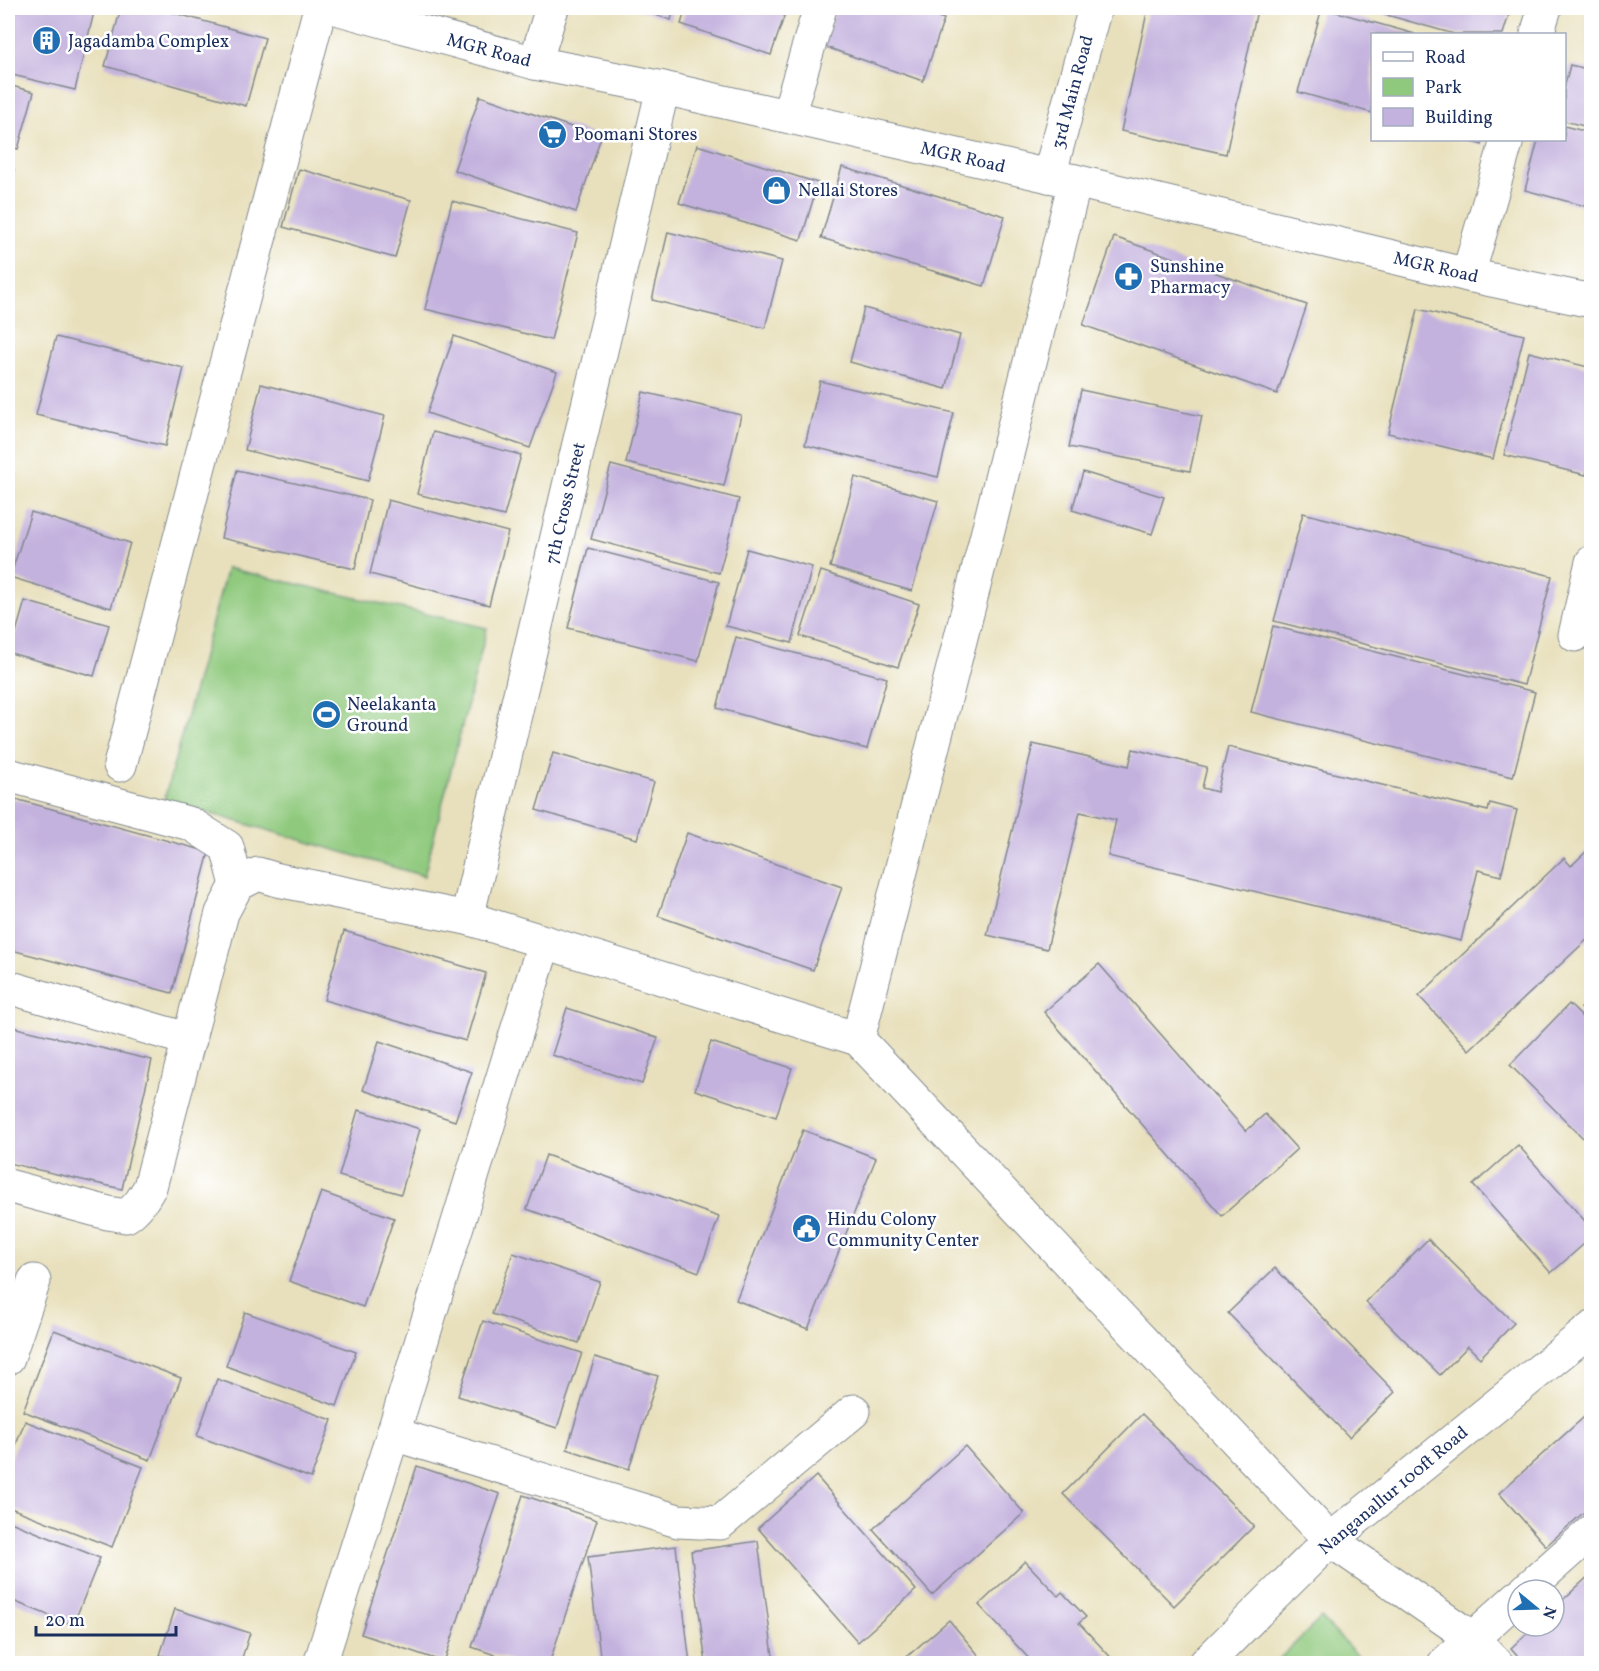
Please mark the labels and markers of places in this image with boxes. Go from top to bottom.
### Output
building icon: Jagadamba Complex [31,25,63,57]
place label: Jagadamba Complex [68,30,229,55]
supermarket icon: Poomani Stores [537,118,569,150]
place label: Poomani Stores [574,123,697,148]
shop icon: Nellai Stores [761,174,793,206]
place label: Nellai Stores [798,179,898,204]
place label: Sunshine Pharmacy [1150,255,1231,301]
pharmacy icon: Sunshine Pharmacy [1113,260,1145,292]
place label: Neelakanta Ground [347,693,437,739]
sports icon: Neelakanta Ground [310,698,342,730]
place label: Hindu Colony Community Center [827,1208,979,1254]
public building icon: Hindu Colony Community Center [790,1213,822,1245]

